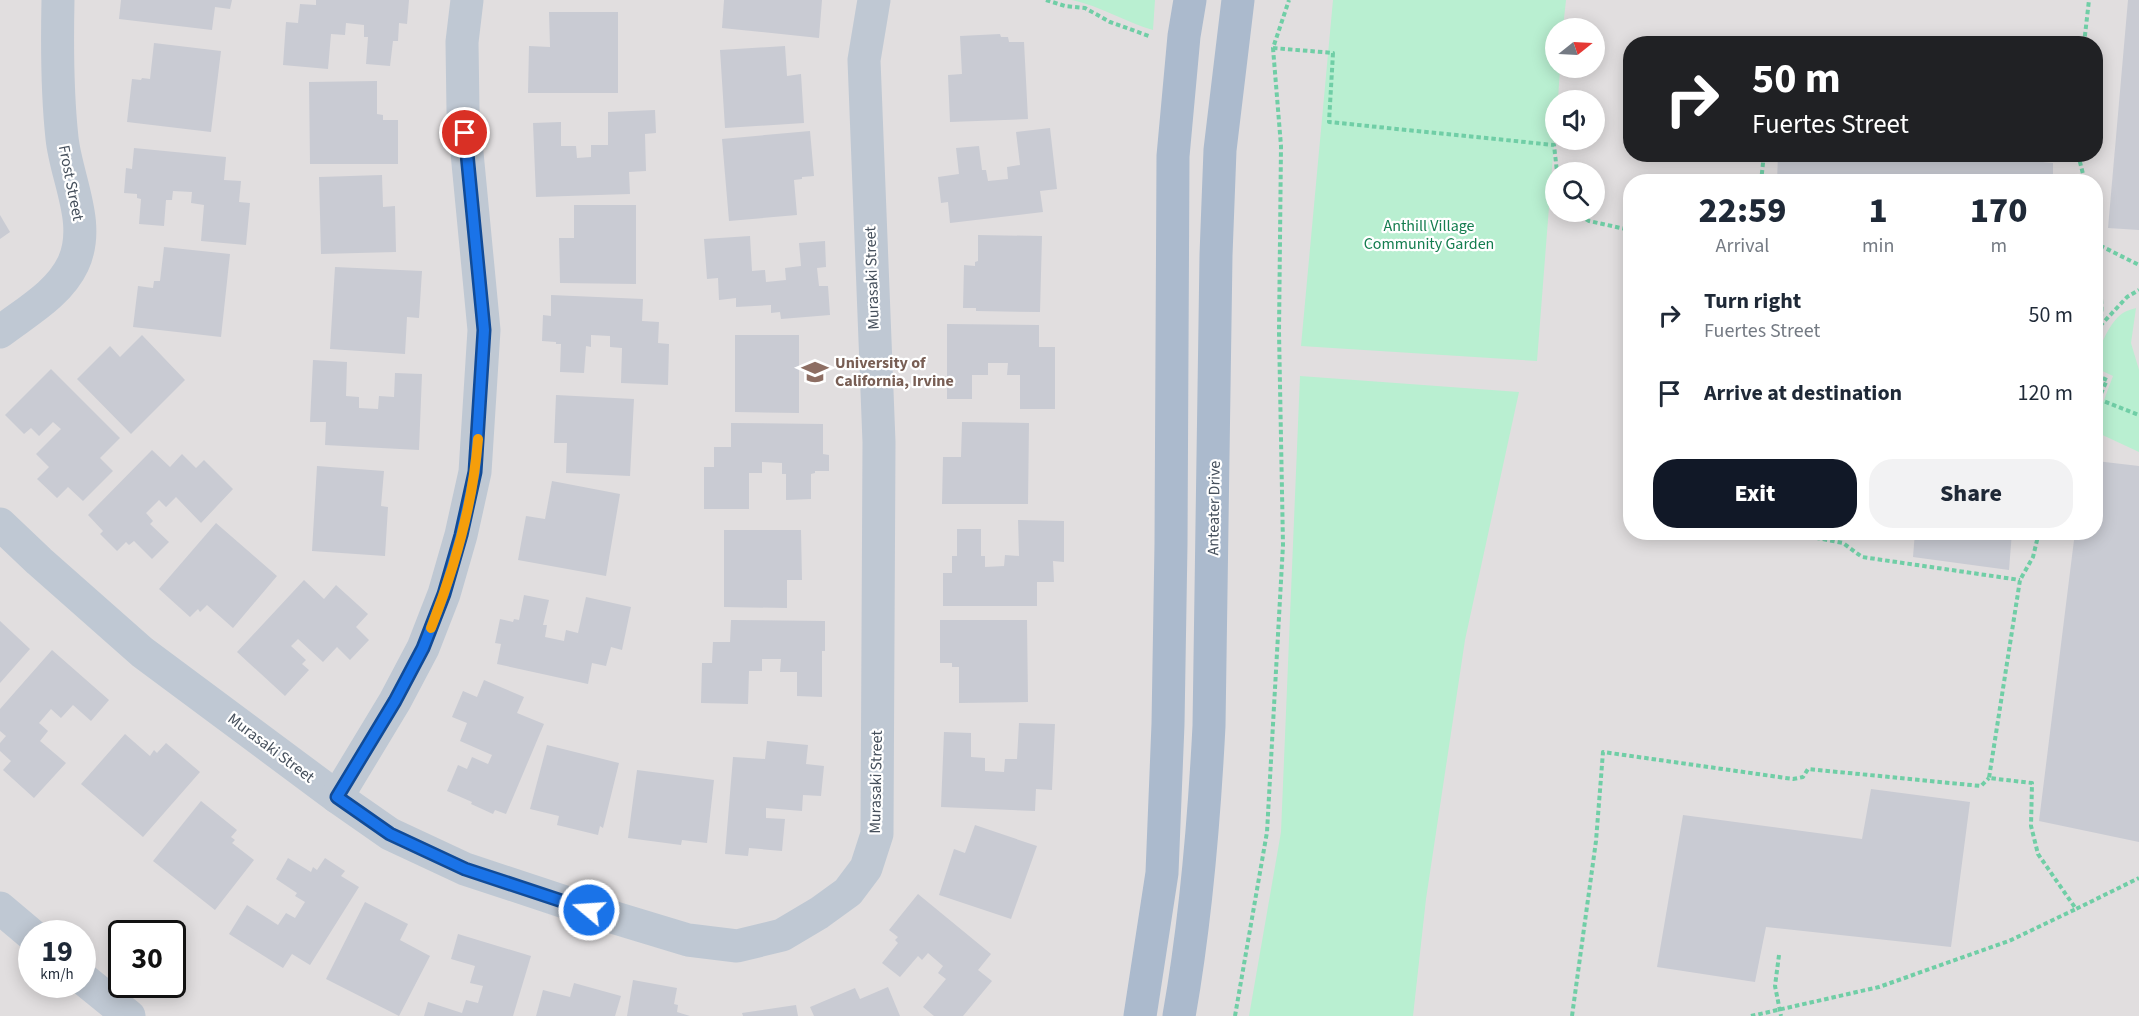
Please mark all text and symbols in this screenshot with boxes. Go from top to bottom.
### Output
north arrow [1545,18,1605,78]
map controls [1545,18,1605,222]
text: 50 m [1752,49,1841,109]
icon: right [1653,60,1731,138]
button: sound [1545,90,1605,150]
text: Fuertes Street [1752,105,1909,144]
pin [439,107,490,158]
icon: arrive [448,116,481,149]
street label: Frost Street [53,143,89,223]
button: search [1545,162,1605,222]
text: 22:59 [1698,185,1787,236]
text: 1 [1869,185,1888,236]
text: 170 [1970,185,2028,236]
park label: Anthill Village Community Garden [1364,215,1494,255]
street label: Murasaki Street [859,225,885,330]
text: Arrival [1716,232,1769,260]
text: min [1862,232,1894,260]
text: m [1990,232,2007,260]
text: Turn right [1704,285,1801,317]
icon: right [1653,299,1686,332]
text: 50 m [2028,299,2073,331]
text: Fuertes Street [1704,317,1820,345]
place label: University of California, Irvine [835,352,954,392]
school or university icon: University of California, Irvine [800,357,830,387]
icon: arrive [1653,377,1686,410]
text: Arrive at destination [1704,377,1902,409]
text: 120 m [2018,377,2073,409]
button: Exit [1653,459,1857,528]
button: Share [1869,459,2073,528]
street label: Anteater Drive [1202,460,1226,556]
street label: Murasaki Street [223,708,319,788]
street label: Murasaki Street [864,729,888,834]
position arrow [557,878,621,942]
speed limit sign: 30 [108,920,186,998]
text: 19 [41,930,73,973]
text: km/h [40,964,74,985]

